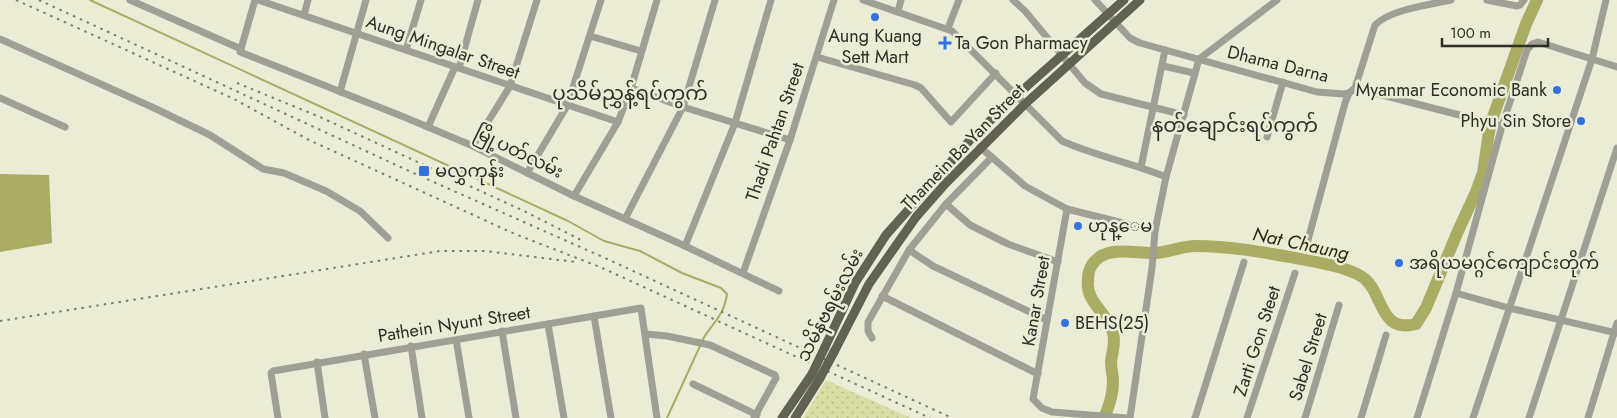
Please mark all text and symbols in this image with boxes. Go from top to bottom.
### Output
street label: Aung Mingalar Street [363,8,524,86]
marker: Aung Kuang Sett Mart [869,11,881,23]
scale bar [1442,15,1548,47]
text: 100 m [1450,22,1491,44]
place label: Aung Kuang Sett Mart [828,23,922,70]
place label: Ta Gon Pharmacy [955,30,1088,56]
marker: Ta Gon Pharmacy [939,37,951,49]
street label: Dhama Darna [1225,39,1331,89]
street label: Thadi Pahtan Street [739,59,811,205]
street label: Thamein Ba Yan Street [895,77,1031,217]
place label: Myanmar Economic Bank [1356,77,1547,103]
district label: ပုသိမ်ညွှန့်ရပ်ကွက် [552,79,708,110]
marker: Myanmar Economic Bank [1551,84,1563,96]
place label: Phyu Sin Store [1460,108,1571,134]
district label: နတ်ချောင်းရပ်ကွက် [1152,111,1318,141]
marker: Phyu Sin Store [1575,115,1587,127]
street label: မြို့ပတ်လမ်း [469,118,568,186]
place label: မလွှကုန်း [435,158,504,186]
marker: မလွှကုန်း [417,164,431,178]
place label: ဟုန္ေမ [1088,213,1152,241]
marker: ဟုန္ေမ [1072,220,1084,232]
water label: Nat Chaung [1250,220,1352,267]
street label: သမိန်ဗရမ်းလမ်း [789,243,872,367]
place label: အရိယမဂ္ဂင်ကျောင်းတိုက် [1409,249,1599,278]
street label: Kanar Street [1015,253,1057,348]
marker: အရိယမဂ္ဂင်ကျောင်းတိုက် [1393,257,1405,269]
street label: Zarti Gon Steet [1227,282,1287,400]
street label: Pathein Nyunt Street [376,299,533,349]
street label: Sabel Street [1282,309,1334,404]
place label: BEHS(25) [1075,310,1149,336]
marker: BEHS(25) [1059,317,1071,329]

